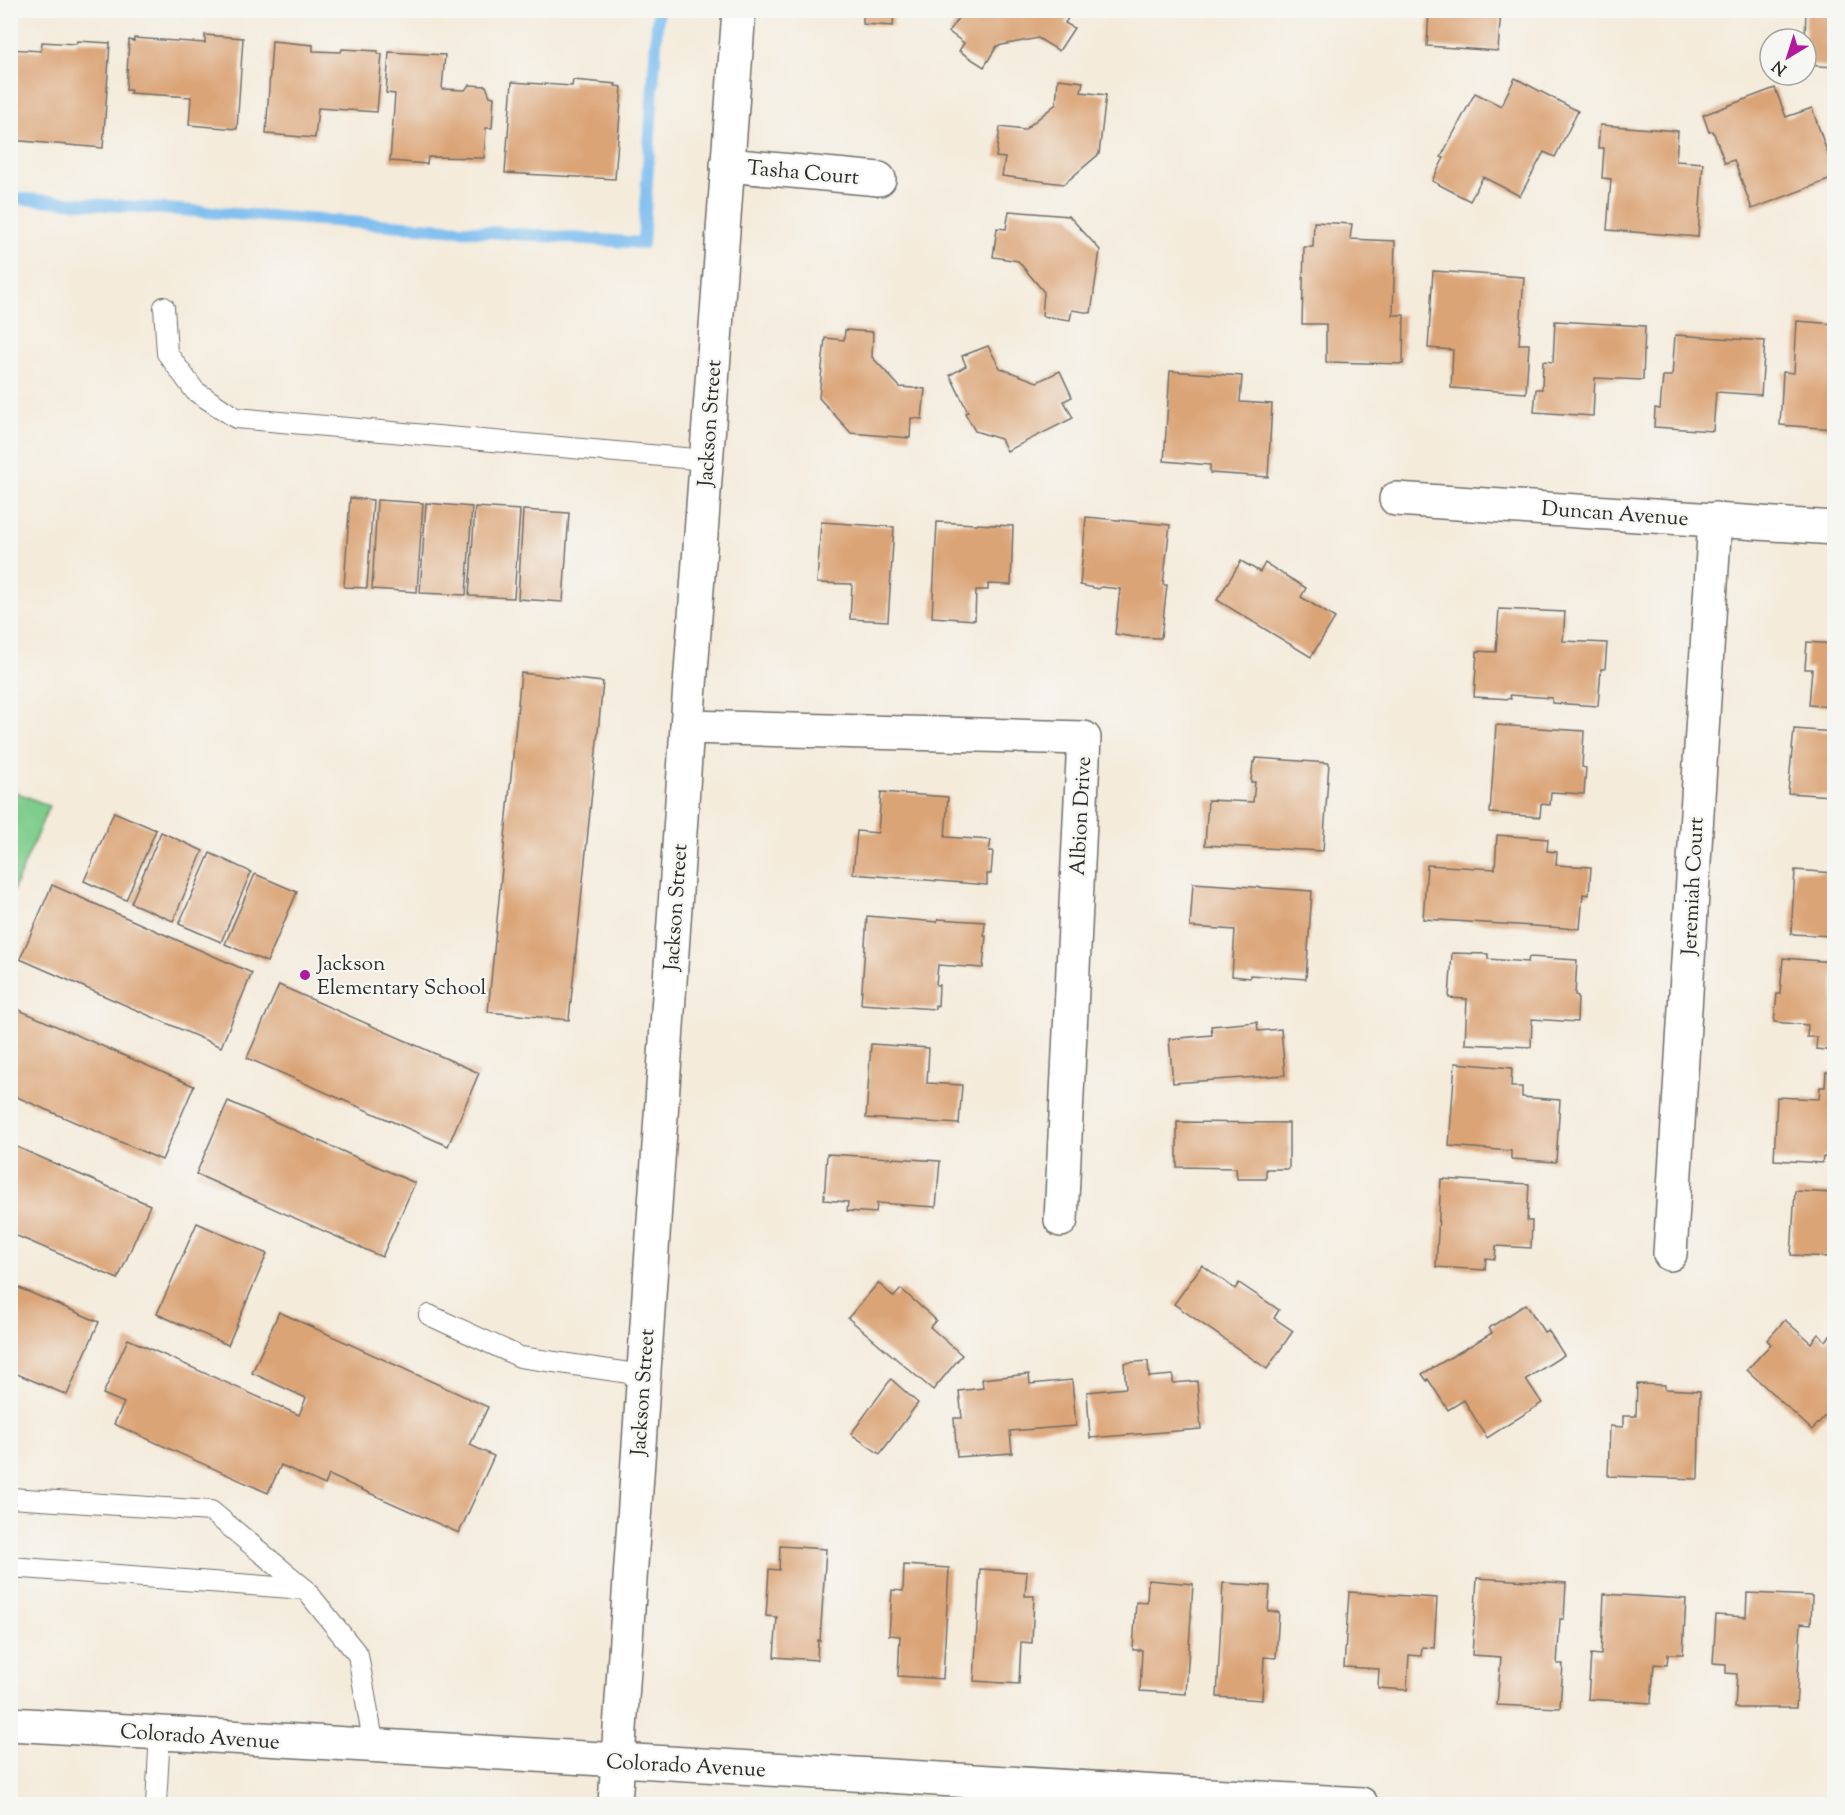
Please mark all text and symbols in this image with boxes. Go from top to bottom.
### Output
north arrow [1758,27,1818,87]
text: N [1768,54,1792,80]
street label: Tasha Court [746,154,860,194]
street label: Jackson Street [692,359,730,489]
street label: Duncan Avenue [1540,495,1689,535]
street label: Albion Drive [1064,756,1100,876]
street label: Jeremiah Court [1675,816,1713,957]
street label: Jackson Street [658,843,696,973]
place label: Jackson Elementary School [316,950,487,1004]
marker: Jackson Elementary School [298,968,312,982]
street label: Jackson Street [625,1328,663,1458]
street label: Colorado Avenue [119,1717,281,1759]
street label: Colorado Avenue [605,1748,767,1786]

